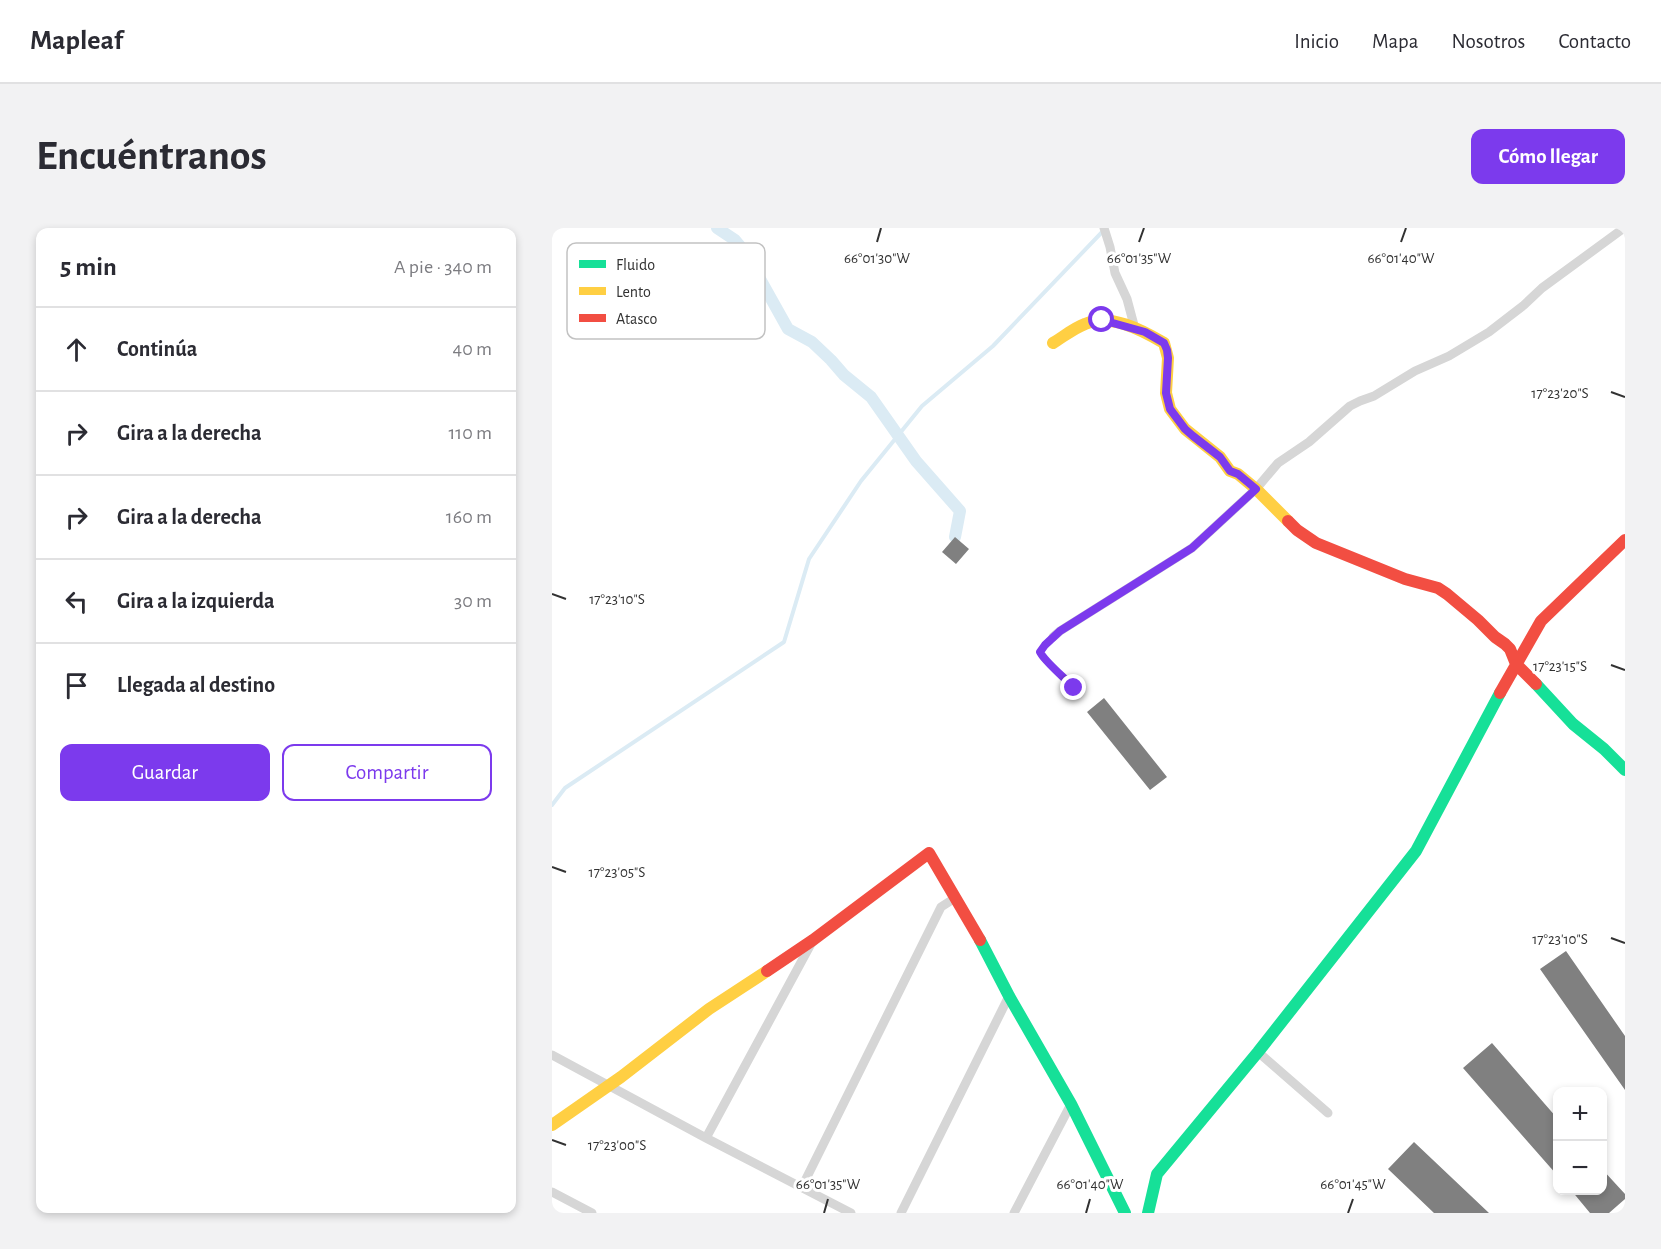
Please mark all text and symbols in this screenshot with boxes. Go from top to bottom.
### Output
text: Mapleaf [30,27,123,55]
text: Inicio [1294,31,1339,52]
text: Mapa [1372,31,1419,52]
text: Nosotros [1452,31,1525,52]
text: Contacto [1558,31,1631,52]
button: Cómo llegar [1471,129,1625,184]
text: Encuéntranos [36,135,267,177]
legend [567,243,765,339]
text: 66°01'30"W [844,251,911,266]
text: 66°01'35"W [1107,251,1172,266]
text: 66°01'40"W [1367,251,1435,266]
text: 5 min [60,254,117,280]
text: A pie · 340 m [394,257,492,277]
text: Fluido [616,257,655,273]
text: Lento [616,284,651,300]
route start [1088,306,1114,332]
text: Atasco [616,311,658,327]
icon: ahead [60,333,93,366]
text: Continúa [117,338,197,360]
text: 40 m [453,339,492,359]
text: 17°23'20"S [1531,386,1589,401]
icon: right [60,417,93,450]
text: Gira a la derecha [117,422,262,444]
text: 110 m [448,423,492,443]
icon: right [60,501,93,534]
text: Gira a la derecha [117,506,262,528]
text: 160 m [446,507,492,527]
icon: left [60,585,93,618]
text: Gira a la izquierda [117,590,275,612]
text: 30 m [454,591,492,611]
text: 17°23'10"S [589,592,645,607]
text: 17°23'15"S [1533,659,1587,674]
icon: arrive [60,669,93,702]
text: Llegada al destino [117,674,275,696]
route end [1060,674,1086,700]
button: Guardar [60,744,270,801]
button: Compartir [282,744,492,801]
text: 17°23'05"S [589,865,645,880]
text: 17°23'10"S [1532,932,1588,947]
map controls [1553,1087,1607,1195]
button: + [1553,1087,1607,1141]
text: 17°23'00"S [588,1138,646,1153]
button: − [1553,1141,1607,1195]
text: 66°01'35"W [796,1177,861,1192]
text: 66°01'40"W [1056,1177,1124,1192]
text: 66°01'45"W [1320,1177,1386,1192]

